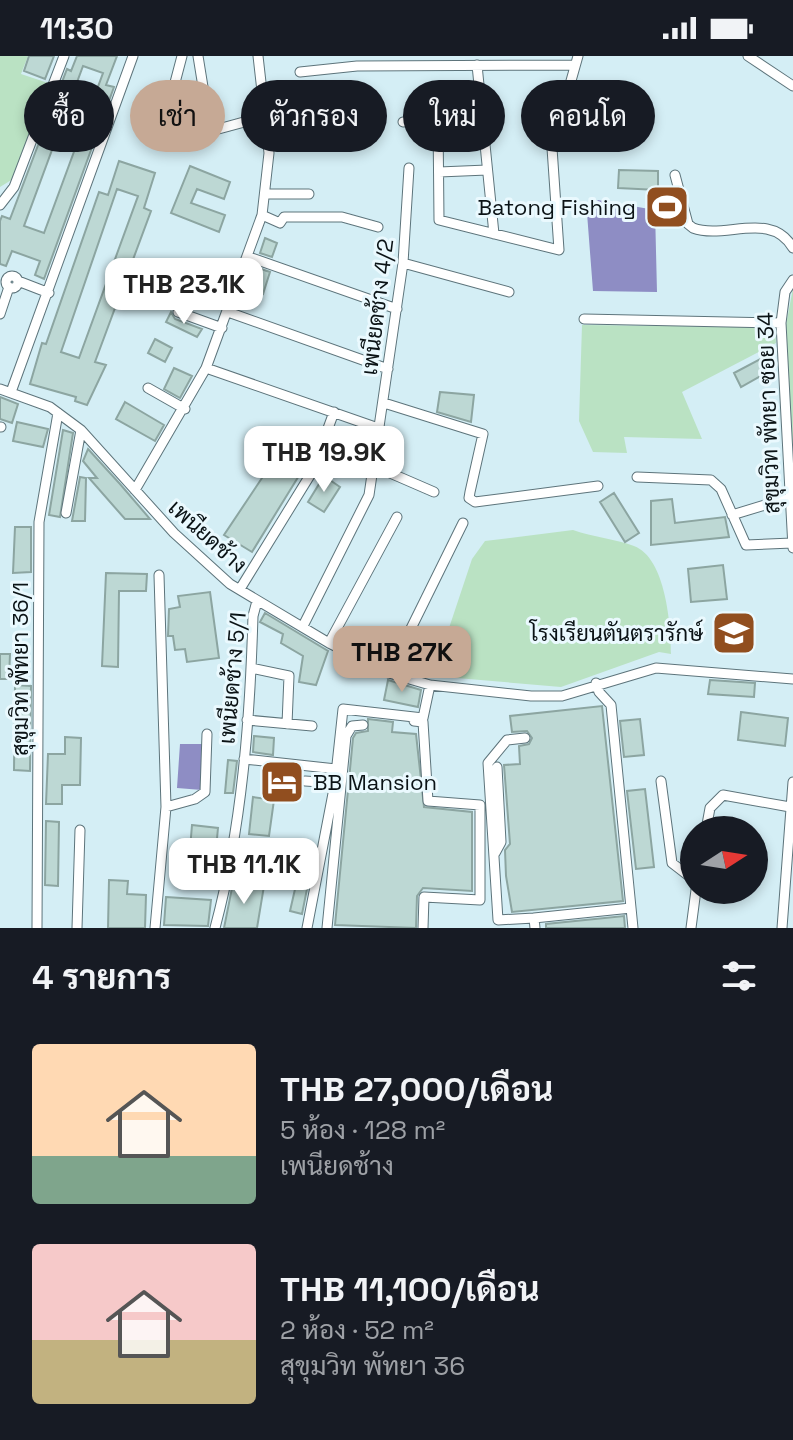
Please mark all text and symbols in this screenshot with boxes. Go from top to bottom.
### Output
text: 11:30 [40,9,114,48]
chip: ซื้อ [24,80,114,152]
chip: เช่า [130,80,225,152]
chip: ตัวกรอง [241,80,387,152]
chip: ใหม่ [403,80,505,152]
chip: คอนโด [521,80,655,152]
sports icon: Batong Fishing [643,183,691,231]
place label: Batong Fishing [478,193,636,221]
street label: เพนียดช้าง 4/2 [355,237,399,377]
pin: THB 23.1K [92,258,276,326]
text: THB 23.1K [123,267,245,301]
street label: สุขุมวิท พัทยา ซอย 34 [750,311,788,514]
pin: THB 19.9K [232,426,416,494]
text: THB 19.9K [262,435,386,469]
street label: เพนียดช้าง [163,493,253,579]
street label: สุขุมวิท พัทยา 36/1 [6,582,36,756]
school or university icon: โรงเรียนตันตรารักษ์ [710,609,758,657]
street label: เพนียดช้าง 5/1 [212,611,252,745]
place label: โรงเรียนตันตรารักษ์ [529,619,704,647]
pin: THB 27K [328,626,476,694]
text: THB 27K [351,635,453,669]
hotel icon: BB Mansion [258,758,306,806]
place label: BB Mansion [313,768,437,796]
north arrow [680,816,768,904]
map controls [680,816,768,904]
pin: THB 11.1K [152,838,336,906]
text: THB 11.1K [187,847,301,881]
icon: filters [717,954,761,998]
text: 4 รายการ [32,956,171,999]
text: THB 27,000/เดือน [280,1068,553,1111]
icon: home [96,1076,192,1172]
text: 5 ห้อง · 128 m² [280,1113,445,1147]
text: เพนียดช้าง [280,1149,394,1183]
text: THB 11,100/เดือน [280,1268,540,1311]
icon: home [96,1276,192,1372]
text: 2 ห้อง · 52 m² [280,1313,434,1347]
text: สุขุมวิท พัทยา 36 [280,1349,465,1383]

